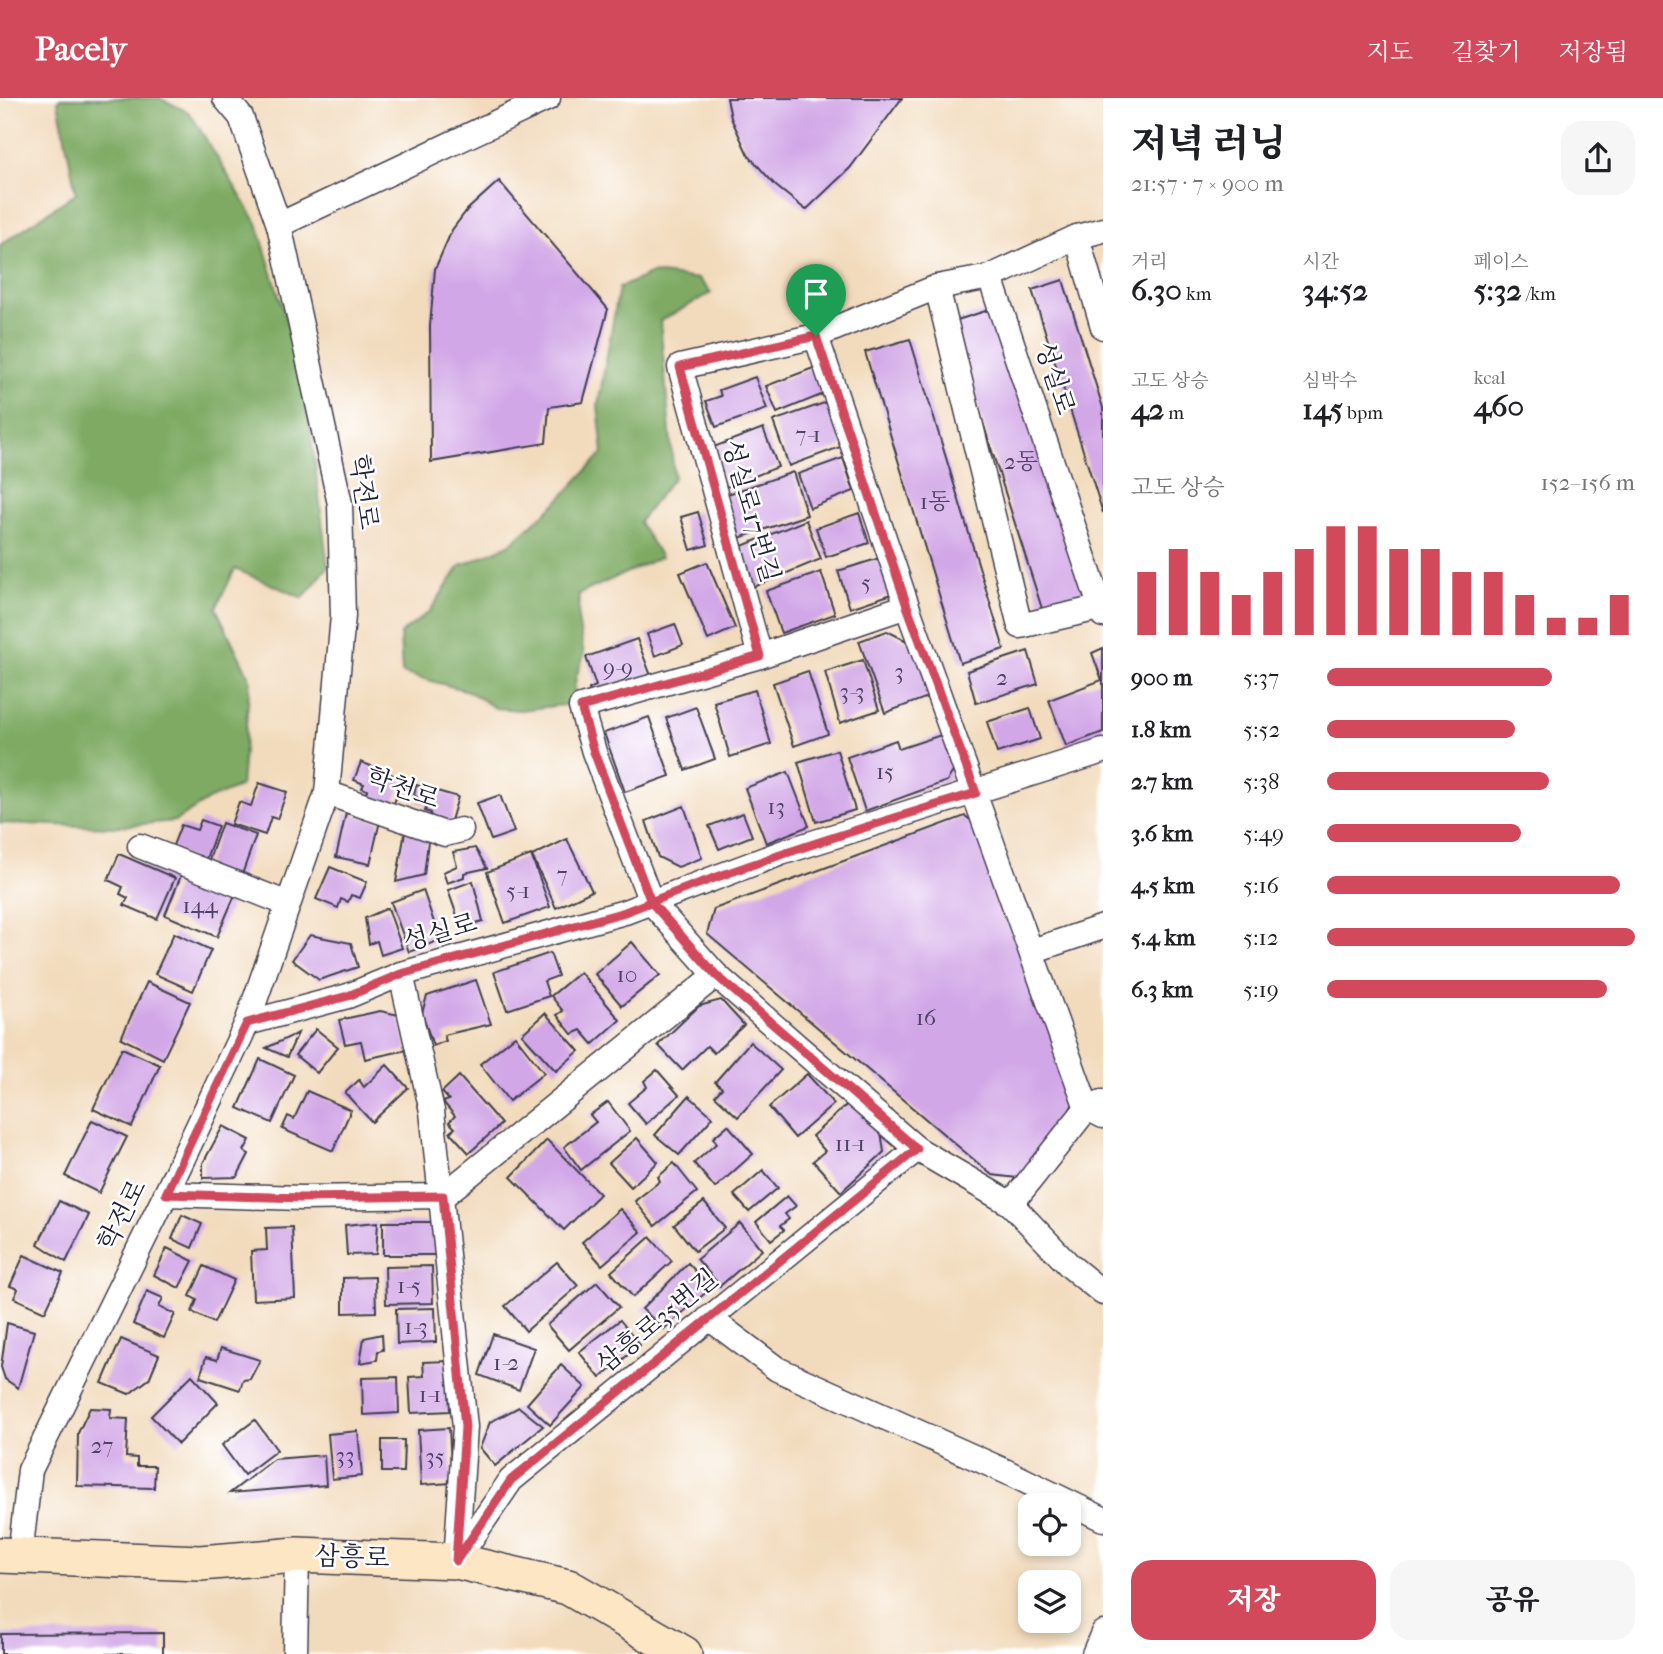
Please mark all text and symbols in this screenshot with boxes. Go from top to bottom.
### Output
text: Pacely [35,30,127,69]
text: 지도 [1367,38,1413,66]
text: 길찾기 [1451,38,1520,66]
text: 저장됨 [1558,38,1628,66]
text: 저녁 러닝 [1131,121,1286,166]
button: share [1561,121,1635,195]
text: 21:57 · 7 × 900 m [1131,170,1284,197]
text: 거리 [1131,251,1168,273]
text: 시간 [1302,251,1339,273]
text: 페이스 [1474,251,1529,273]
pin [786,264,846,336]
text: 6.30 [1131,273,1182,308]
text: 34:52 [1302,273,1368,308]
text: 5:32 [1474,273,1522,308]
icon: arrive [797,275,835,313]
text: km [1182,283,1212,305]
text: /km [1522,283,1556,305]
street label: 성실로 [1029,337,1081,419]
text: kcal [1474,367,1506,389]
text: 고도 상승 [1131,370,1209,392]
text: 심박수 [1302,370,1357,392]
text: 460 [1474,389,1524,424]
text: 42 [1131,392,1164,427]
text: 145 [1302,392,1343,427]
text: m [1164,402,1184,424]
text: bpm [1343,402,1383,424]
house number: 7-1 [795,421,821,448]
street label: 성실로17번길 [716,436,786,586]
house number: 2동 [1004,448,1038,475]
street label: 학전로 [343,453,385,531]
text: 152–156 m [1541,469,1635,496]
text: 고도 상승 [1131,474,1225,501]
house number: 1동 [920,488,950,515]
house number: 5 [861,569,871,596]
house number: 9-9 [603,654,633,681]
house number: 3 [894,658,904,685]
house number: 2 [996,664,1008,691]
text: 900 m [1131,664,1193,691]
text: 5:37 [1243,664,1279,691]
house number: 3-3 [840,678,864,705]
text: 1.8 km [1131,716,1191,743]
text: 5:52 [1243,716,1280,743]
house number: 15 [876,758,894,785]
street label: 학천로 [362,761,444,815]
text: 2.7 km [1131,768,1193,795]
text: 5:38 [1243,768,1280,795]
house number: 13 [767,793,785,820]
text: 3.6 km [1131,820,1193,847]
text: 5:49 [1243,820,1284,847]
house number: 7 [556,861,568,888]
text: 4.5 km [1131,872,1195,899]
text: 5:16 [1243,872,1279,899]
house number: 5-1 [506,877,530,904]
house number: 144 [182,892,219,919]
street label: 성실로 [400,907,480,957]
text: 5.4 km [1131,924,1195,951]
text: 5:12 [1243,924,1279,951]
house number: 10 [617,961,637,988]
text: 6.3 km [1131,976,1193,1003]
text: 5:19 [1243,976,1279,1003]
house number: 16 [916,1004,937,1031]
house number: 11-1 [835,1130,865,1157]
street label: 학전로 [91,1174,153,1256]
street label: 삼흥로35번길 [590,1263,724,1379]
house number: 1-5 [397,1272,421,1299]
house number: 1-3 [404,1313,428,1340]
house number: 1-2 [493,1349,519,1376]
house number: 1-1 [419,1381,441,1408]
house number: 27 [91,1432,113,1459]
house number: 33 [336,1442,354,1469]
house number: 35 [425,1443,445,1470]
map controls [1018,1493,1081,1633]
button: locate [1018,1493,1081,1556]
street label: 삼흥로 [314,1540,390,1574]
button: 저장 [1131,1560,1376,1640]
button: 공유 [1390,1560,1635,1640]
button: layers [1018,1570,1081,1633]

